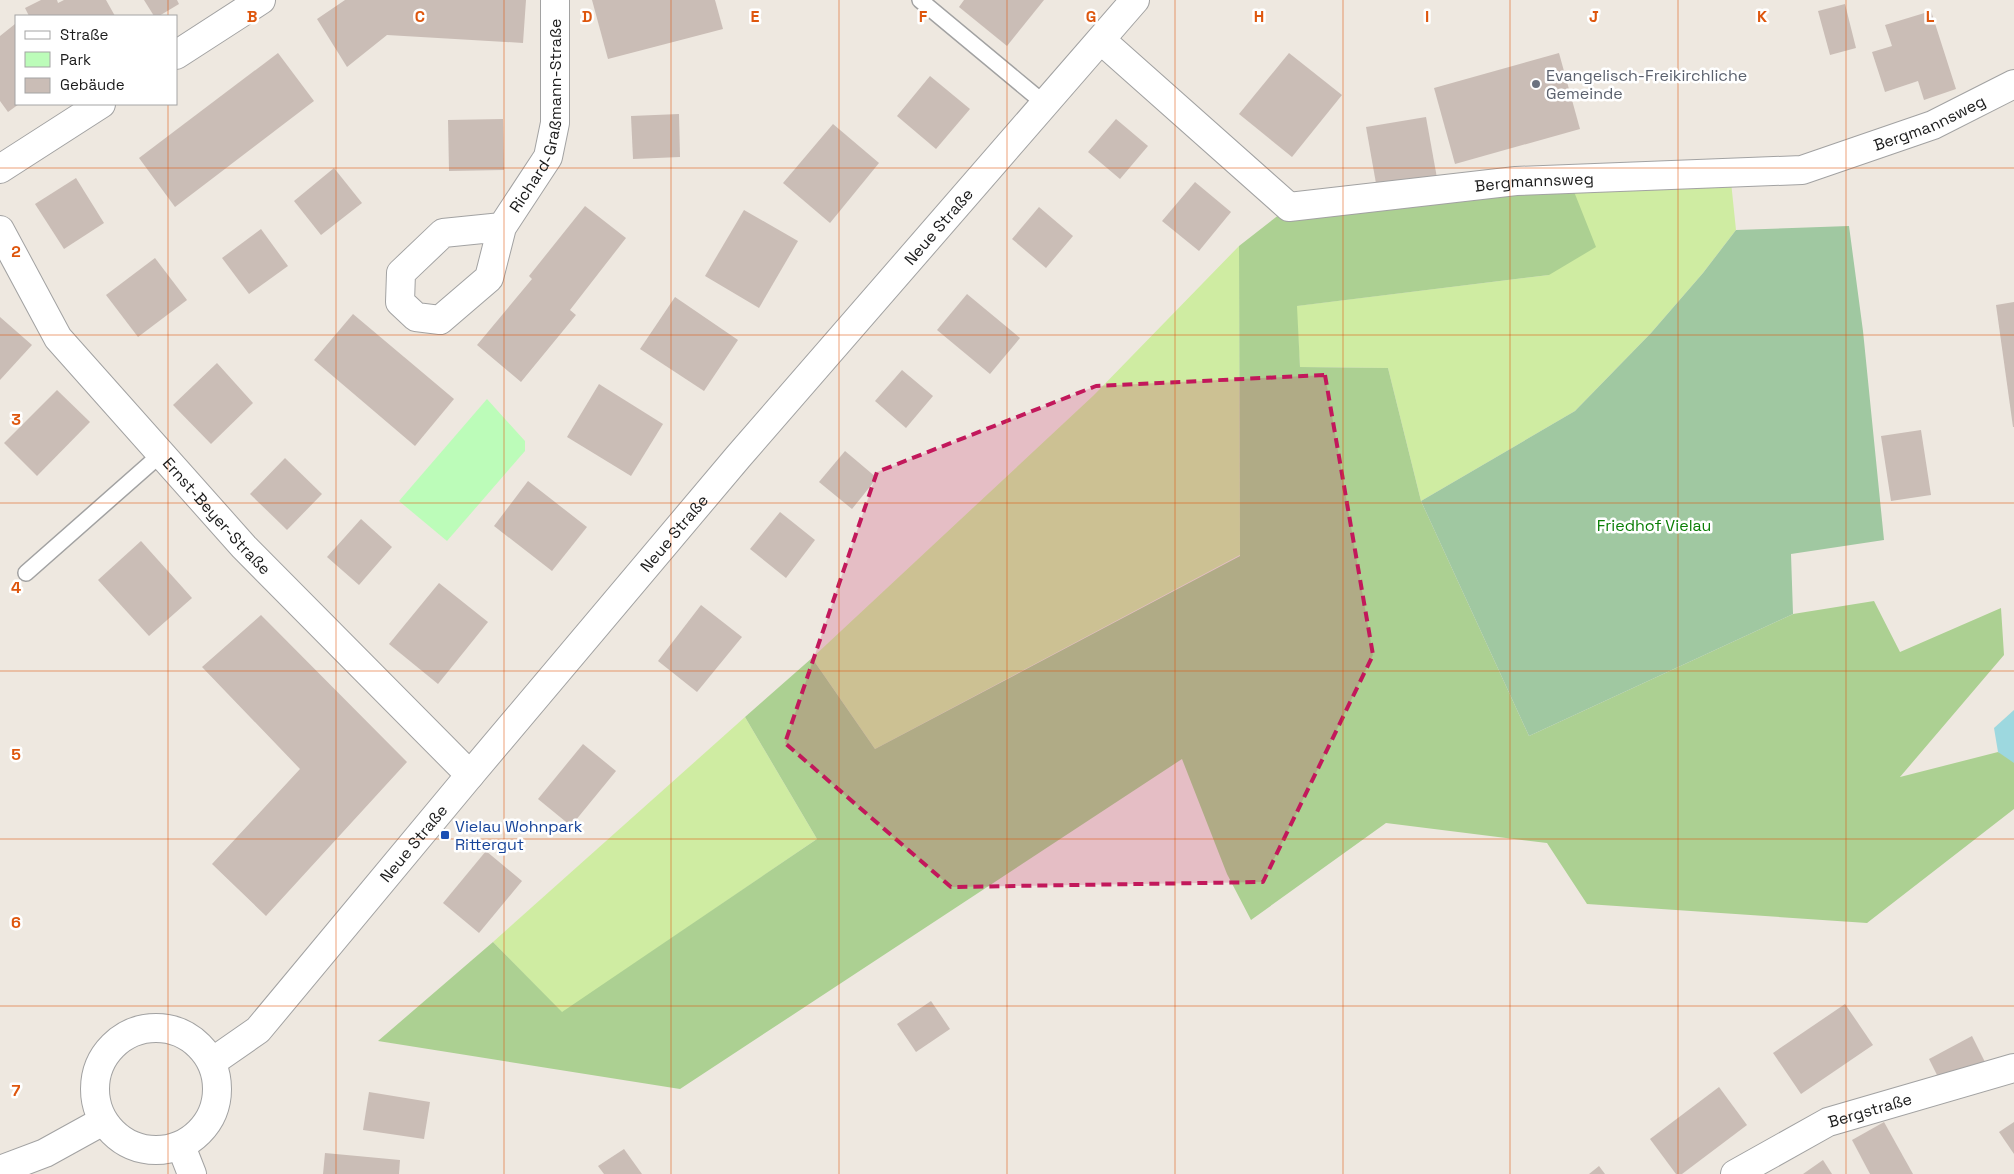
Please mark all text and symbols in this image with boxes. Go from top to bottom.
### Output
text: B [247,6,257,27]
text: C [415,6,425,27]
text: D [582,6,592,27]
text: E [751,6,760,27]
text: F [919,6,928,27]
text: G [1086,6,1096,27]
text: H [1254,6,1264,27]
text: I [1425,6,1429,27]
text: J [1589,6,1599,27]
text: K [1757,6,1767,27]
text: L [1926,6,1935,27]
legend [15,15,178,105]
street label: Richard-Graßmann-Straße [505,19,566,216]
text: Straße [60,25,109,44]
text: Park [60,50,91,69]
place label: Evangelisch-Freikirchliche Gemeinde [1546,65,1747,104]
text: Gebäude [60,75,125,94]
marker: Evangelisch-Freikirchliche Gemeinde [1530,78,1542,90]
street label: Bergmannsweg [1871,90,1989,156]
street label: Bergmannsweg [1473,168,1594,197]
street label: Neue Straße [900,184,978,270]
text: 2 [11,241,21,262]
text: 3 [11,409,21,430]
street label: Ernst-Beyer-Straße [158,453,275,579]
street label: Neue Straße [636,490,713,577]
park label: Friedhof Vielau [1597,515,1711,536]
text: 4 [11,577,21,598]
text: 5 [11,744,21,765]
street label: Neue Straße [375,800,452,887]
place label: Vielau Wohnpark Rittergut [455,816,583,855]
marker: Vielau Wohnpark Rittergut [439,829,451,841]
text: 6 [11,912,21,933]
text: 7 [12,1080,21,1101]
street label: Bergstraße [1826,1088,1914,1132]

